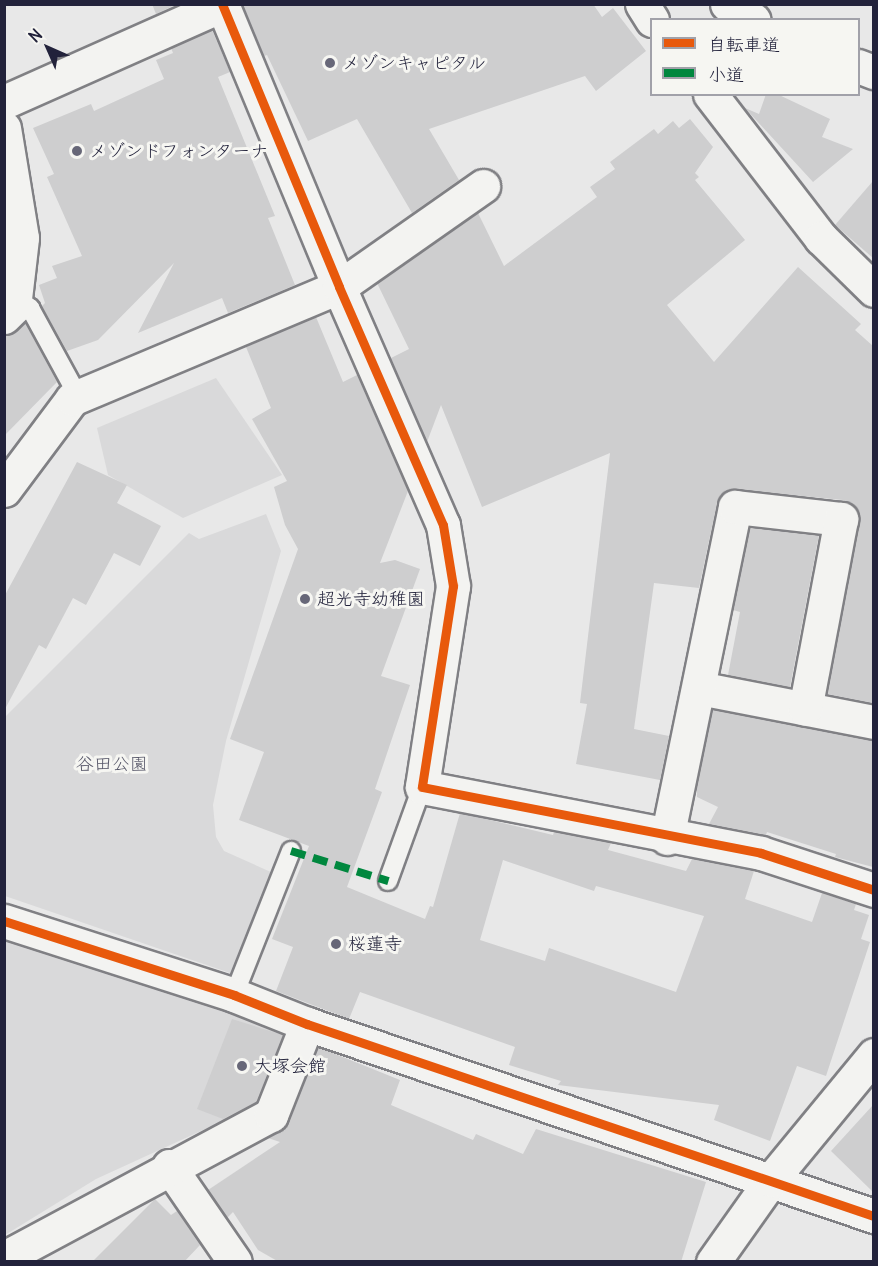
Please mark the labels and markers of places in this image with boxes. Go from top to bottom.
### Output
place label: メゾンキャピタル [342,52,486,74]
marker: メゾンキャピタル [323,56,337,70]
place label: メゾンドフォンターナ [89,140,269,162]
marker: メゾンドフォンターナ [70,144,84,158]
place label: 超光寺幼稚園 [317,588,425,610]
marker: 超光寺幼稚園 [298,592,312,606]
place label: 桜蓮寺 [348,933,402,955]
marker: 桜蓮寺 [329,937,343,951]
place label: 大塚会館 [254,1055,326,1077]
marker: 大塚会館 [235,1059,249,1073]

